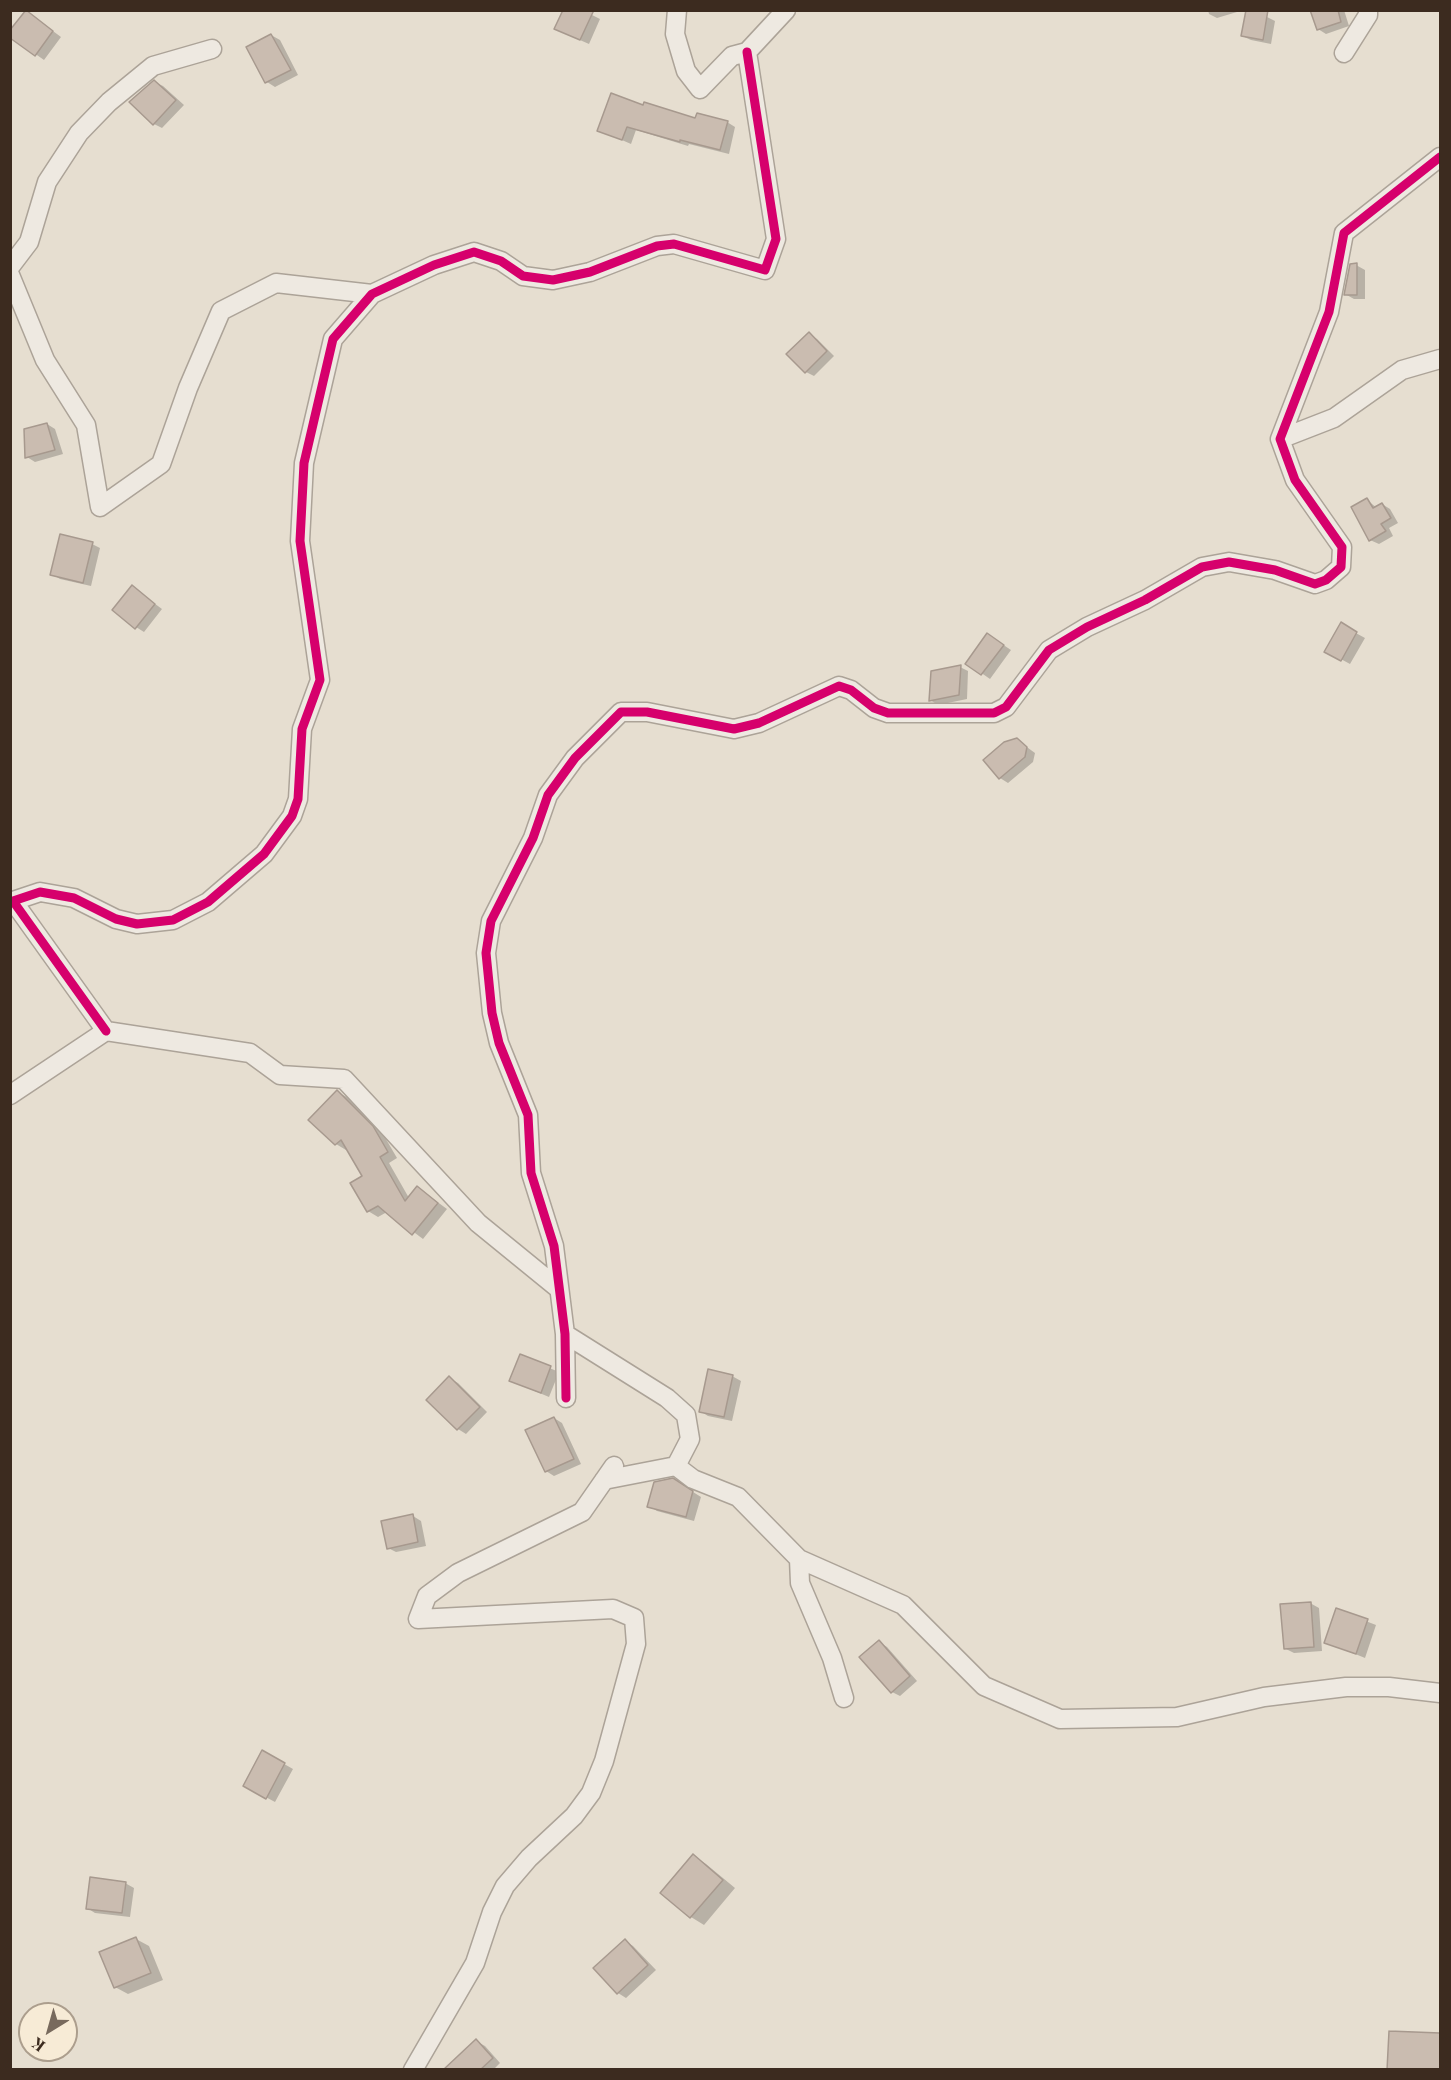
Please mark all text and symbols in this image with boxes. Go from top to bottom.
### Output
north arrow [18,2002,78,2062]
text: K [27,2033,49,2057]

